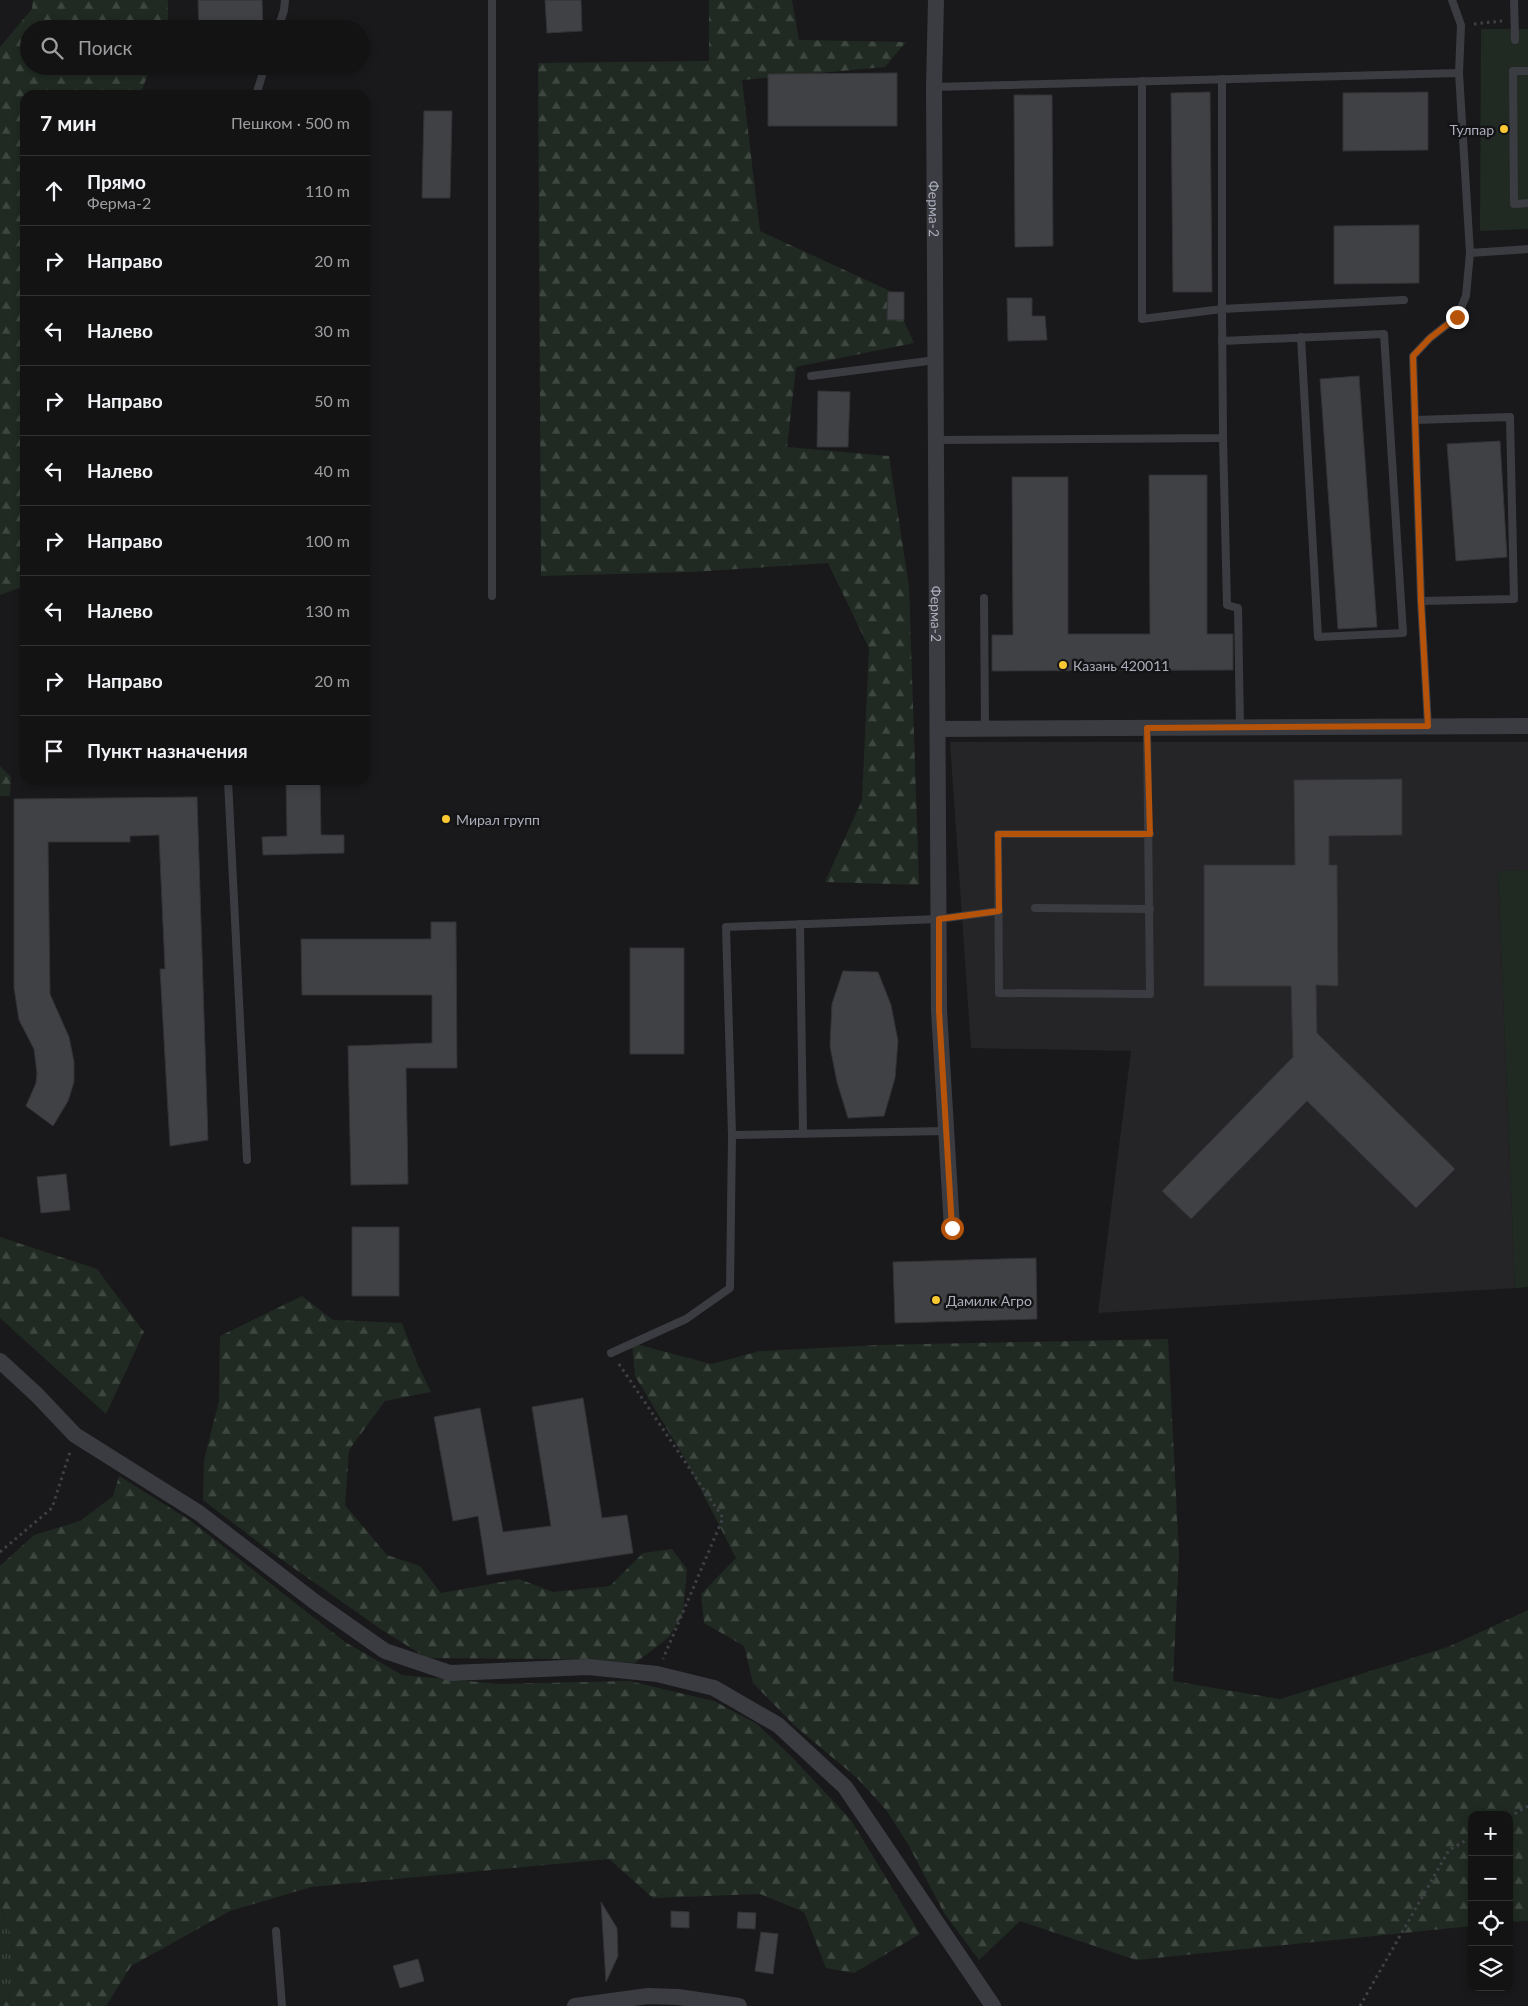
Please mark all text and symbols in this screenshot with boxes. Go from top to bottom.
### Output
search box [20,20,370,75]
icon: search [38,34,66,62]
text: Поиск [78,36,132,59]
text: 7 мин [40,110,97,135]
text: Пешком · 500 m [231,113,350,132]
place label: Тулпар [1450,121,1494,138]
marker: Тулпар [1498,123,1510,135]
text: Прямо [87,170,146,193]
icon: ahead [40,177,68,205]
text: 110 m [305,181,350,200]
street label: Ферма-2 [926,181,943,237]
text: Ферма-2 [87,193,151,212]
icon: right [40,247,68,275]
text: Направо [87,249,163,272]
text: 20 m [314,251,350,270]
route end [1446,306,1469,329]
icon: left [40,317,68,345]
text: Налево [87,319,153,342]
text: 30 m [314,321,350,340]
icon: right [40,387,68,415]
text: Направо [87,389,163,412]
text: 50 m [314,391,350,410]
icon: left [40,457,68,485]
text: Налево [87,459,153,482]
text: 40 m [314,461,350,480]
icon: right [40,527,68,555]
text: Направо [87,529,163,552]
text: 100 m [305,531,350,550]
street label: Ферма-2 [928,586,946,642]
icon: left [40,597,68,625]
text: Налево [87,599,153,622]
text: 130 m [305,601,350,620]
place label: Казань 420011 [1073,657,1169,674]
marker: Казань 420011 [1057,659,1069,671]
icon: right [40,667,68,695]
text: Направо [87,669,163,692]
text: 20 m [314,671,350,690]
icon: arrive [40,737,68,765]
text: Пункт назначения [87,739,248,762]
place label: Мирал групп [456,811,540,828]
marker: Мирал групп [440,813,452,825]
route start [941,1217,964,1240]
place label: Дамилк Агро [946,1292,1032,1309]
marker: Дамилк Агро [930,1294,942,1306]
map controls [1468,1811,1513,1991]
button: + [1468,1811,1513,1856]
button: − [1468,1856,1513,1901]
button: locate [1468,1901,1513,1946]
button: layers [1468,1946,1513,1991]

